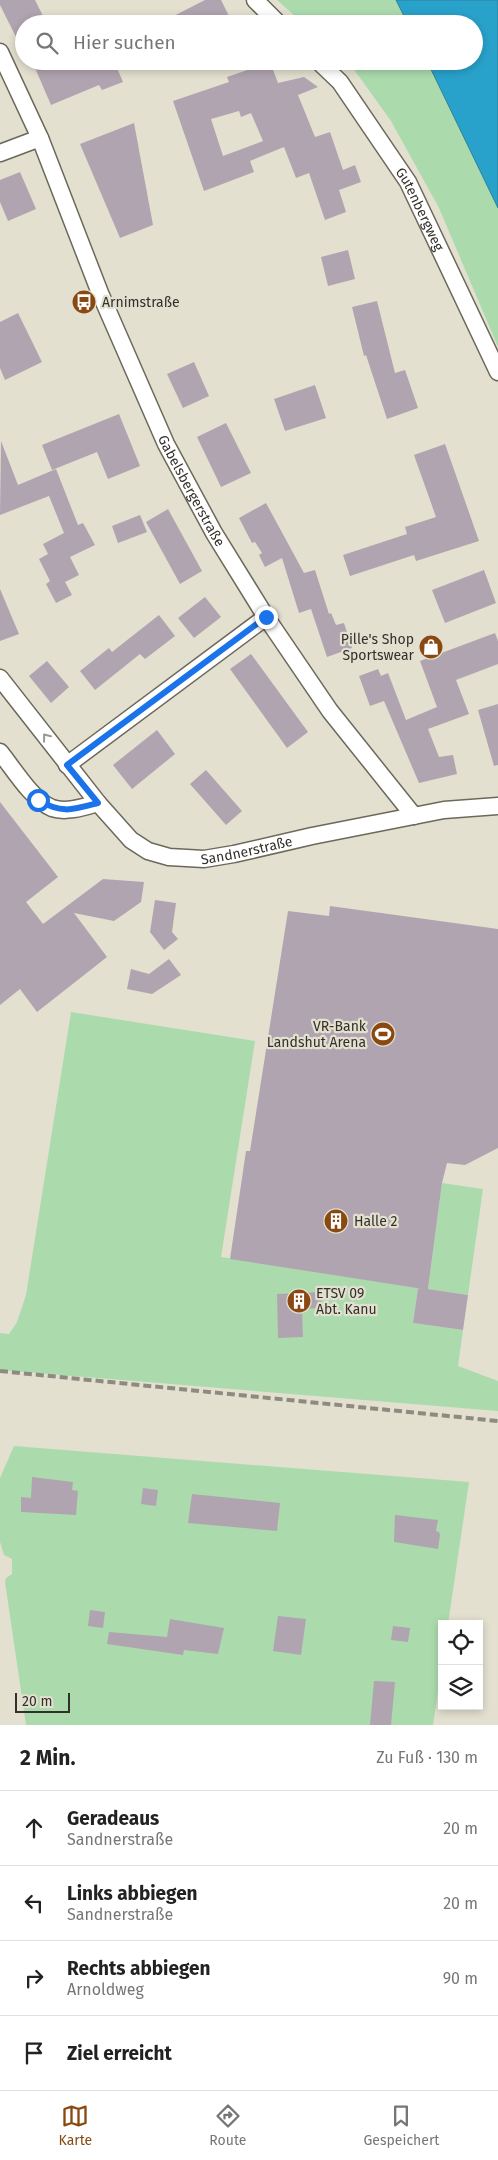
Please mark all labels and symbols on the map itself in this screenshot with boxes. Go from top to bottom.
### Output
street label: Gutenbergweg [392,164,448,254]
bus stop icon: Arnimstraße [71,289,97,315]
place label: Arnimstraße [102,294,180,311]
street label: Gabelsbergerstraße [154,433,228,550]
route end [255,606,278,629]
place label: Pille's Shop Sportswear [341,631,415,664]
shop icon: Pille's Shop Sportswear [418,634,444,660]
one-way arrow [43,734,51,743]
route start [27,789,50,812]
street label: Sandnerstraße [200,833,294,868]
place label: VR-Bank Landshut Arena [267,1018,367,1051]
sports icon: VR-Bank Landshut Arena [370,1021,396,1047]
building icon: Halle 2 [323,1208,349,1234]
place label: Halle 2 [354,1213,397,1230]
place label: ETSV 09 Abt. Kanu [316,1285,377,1318]
building icon: ETSV 09 Abt. Kanu [286,1288,312,1314]
scale bar [15,1690,70,1713]

